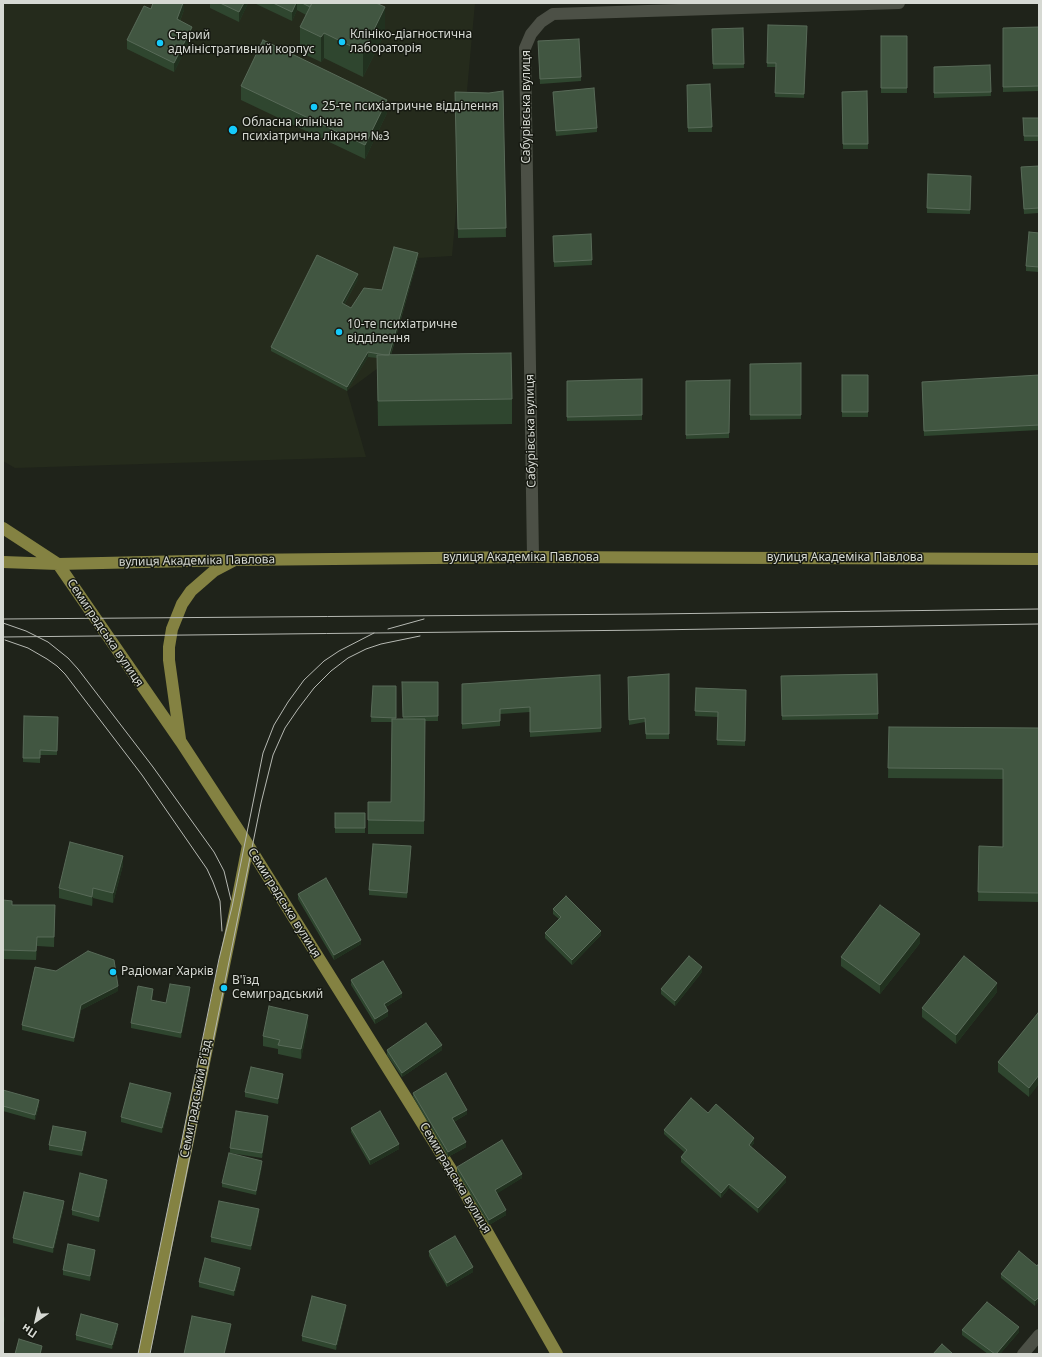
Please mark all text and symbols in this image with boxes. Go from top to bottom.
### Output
place label: Клініко-діагностична лабораторія [350,28,472,56]
place label: Старий адміністративний корпус [168,29,315,57]
marker: Клініко-діагностична лабораторія [337,37,347,47]
marker: Старий адміністративний корпус [155,38,165,48]
street label: Сабурівська вулиця [520,50,534,164]
place label: 25-те психіатричне відділення [322,100,499,114]
marker: 25-те психіатричне відділення [309,102,319,112]
place label: Обласна клінічна психіатрична лікарня №3 [242,116,390,144]
marker: Обласна клінічна психіатрична лікарня №3 [227,124,239,136]
place label: 10-те психіатричне відділення [347,318,457,346]
marker: 10-те психіатричне відділення [334,327,344,337]
street label: Сабурівська вулиця [523,374,539,488]
street label: вулиця Академіка Павлова [443,551,599,565]
street label: вулиця Академіка Павлова [767,551,923,565]
street label: вулиця Академіка Павлова [119,552,275,570]
street label: Семиградська вулиця [64,576,146,690]
street label: Семиградська вулиця [244,845,324,961]
place label: Радіомаг Харків [121,965,214,979]
marker: Радіомаг Харків [108,967,118,977]
place label: В'їзд Семиградський [232,974,323,1002]
marker: В'їзд Семиградський [219,983,229,993]
street label: Семиградський в’їзд [178,1039,214,1159]
street label: Семиградська вулиця [416,1120,494,1236]
north arrow [16,1301,56,1341]
text: Пн [18,1321,40,1342]

